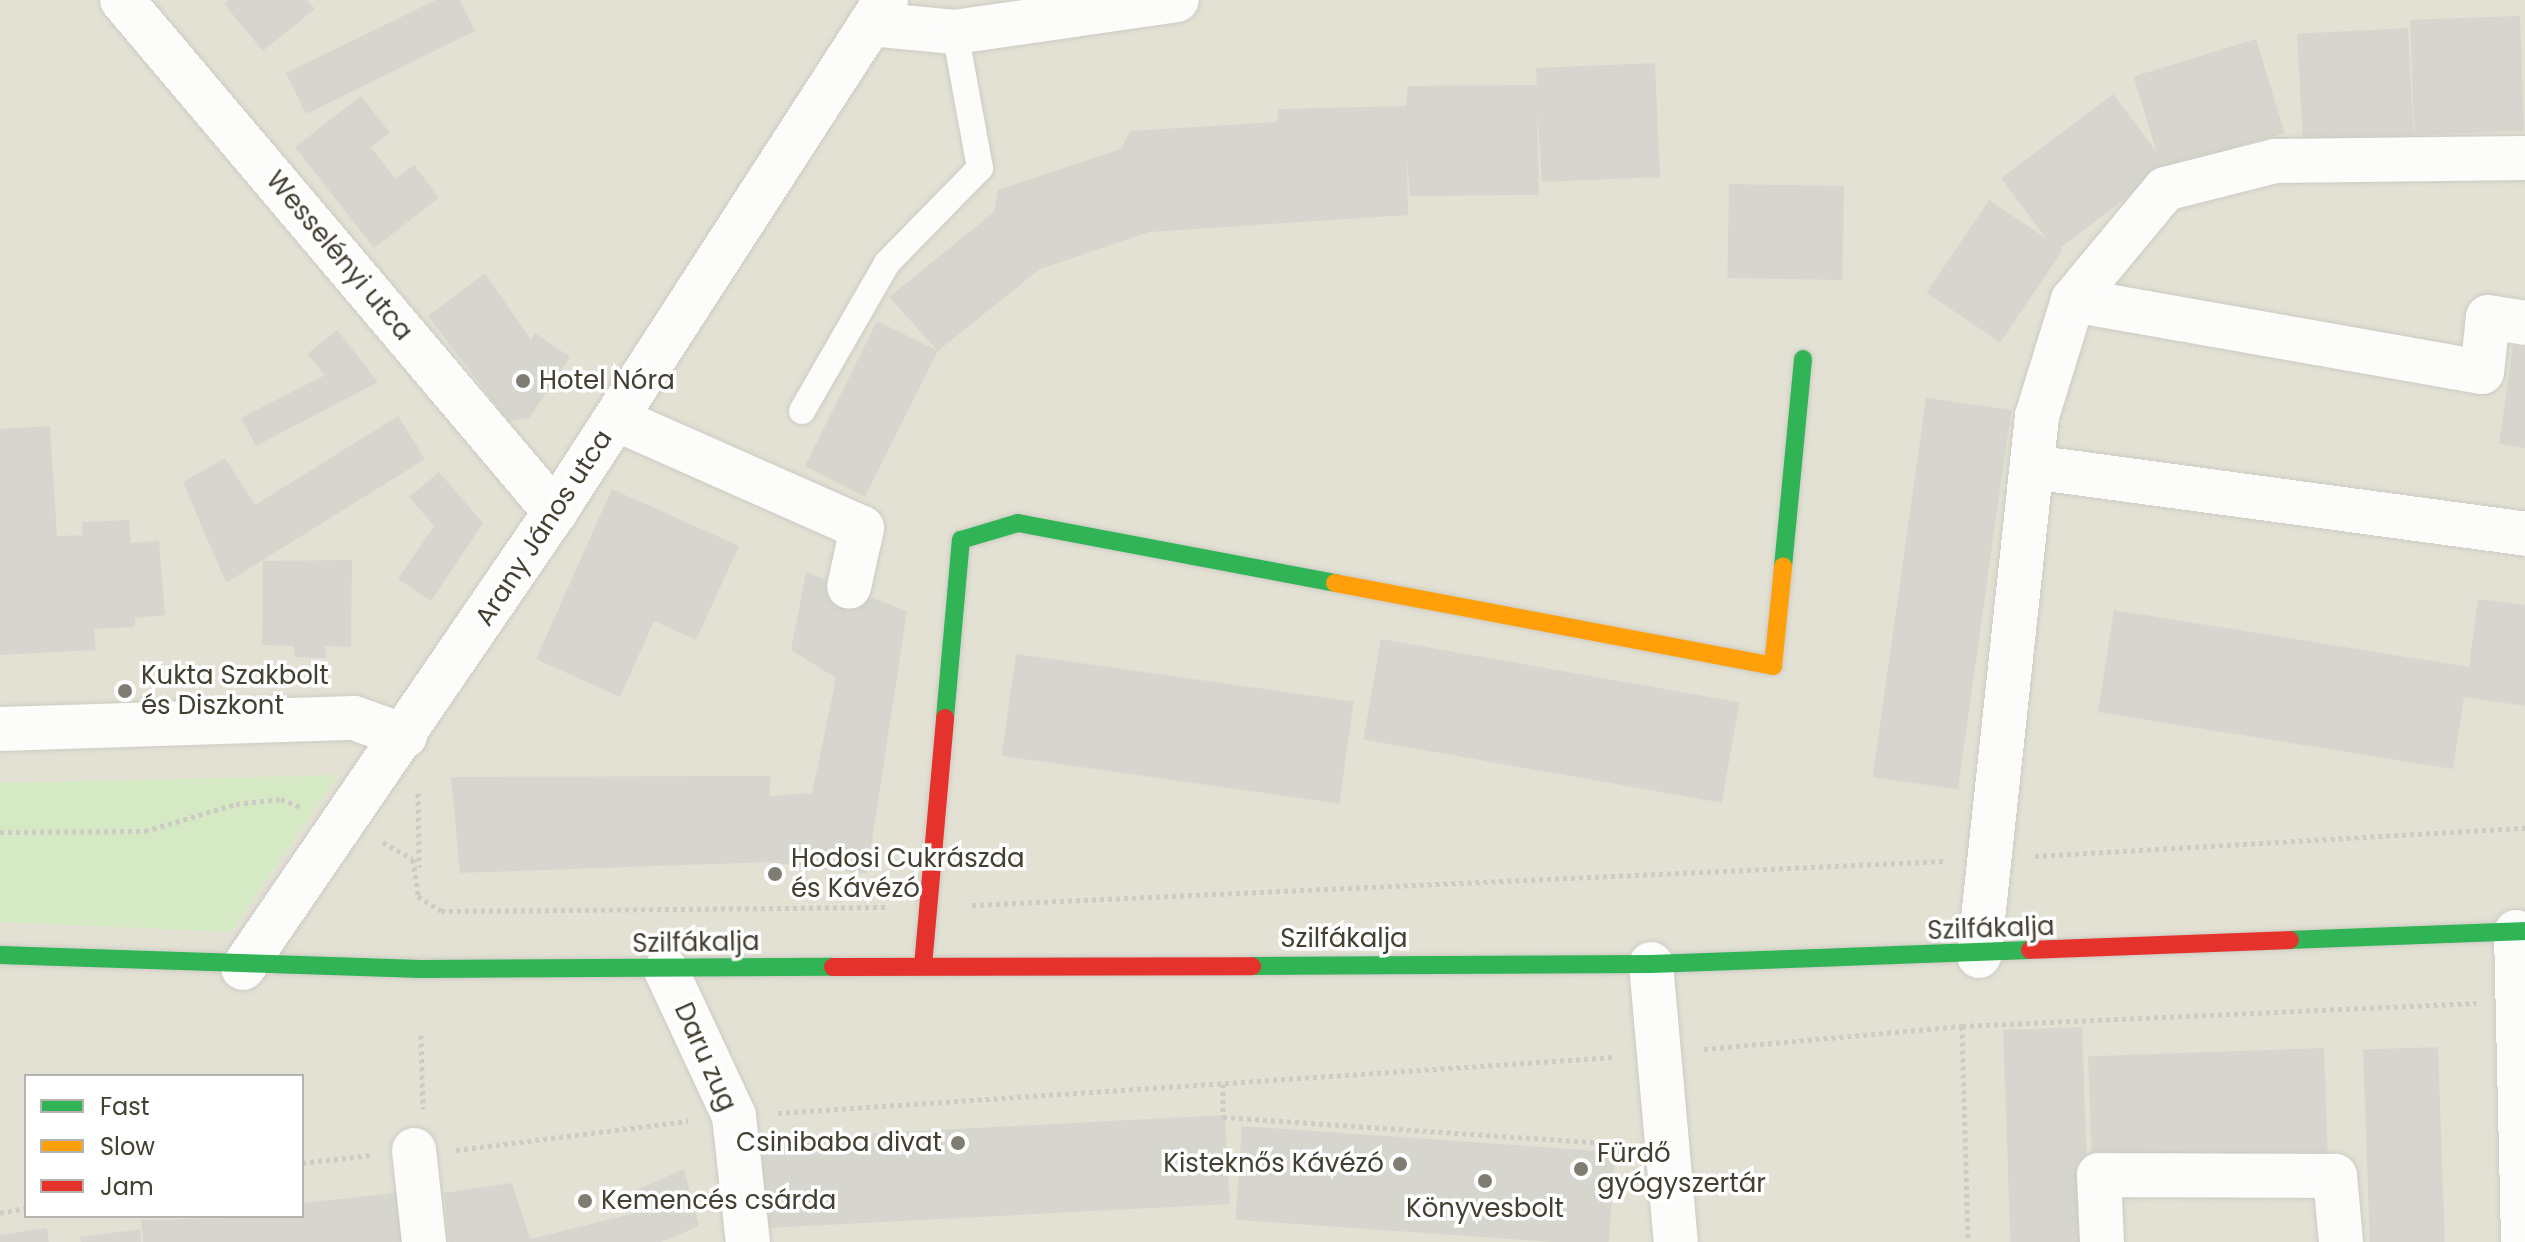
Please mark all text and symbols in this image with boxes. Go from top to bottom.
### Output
street label: Wesselényi utca [259,165,419,347]
place label: Hotel Nóra [539,365,675,397]
marker: Hotel Nóra [514,372,532,390]
street label: Arany János utca [469,424,619,632]
place label: Kukta Szakbolt és Diszkont [141,660,329,722]
marker: Kukta Szakbolt és Diszkont [116,682,134,700]
place label: Hodosi Cukrászda és Kávézó [791,843,1025,904]
marker: Hodosi Cukrászda és Kávézó [766,865,784,883]
street label: Szilfákalja [1927,911,2055,947]
street label: Szilfákalja [1280,923,1408,955]
street label: Szilfákalja [632,926,760,960]
street label: Daru zug [667,998,743,1116]
legend [24,1074,304,1218]
text: Fast [100,1090,150,1123]
place label: Csinibaba divat [736,1127,942,1159]
text: Slow [100,1130,155,1163]
marker: Csinibaba divat [949,1134,967,1152]
place label: Fürdő gyógyszertár [1597,1138,1766,1200]
place label: Kisteknős Kávézó [1163,1148,1384,1180]
marker: Kisteknős Kávézó [1391,1155,1409,1173]
marker: Fürdő gyógyszertár [1572,1160,1590,1178]
text: Jam [100,1170,154,1203]
marker: Könyvesbolt [1476,1172,1494,1190]
place label: Kemencés csárda [601,1185,836,1217]
marker: Kemencés csárda [576,1192,594,1210]
place label: Könyvesbolt [1406,1193,1564,1225]

